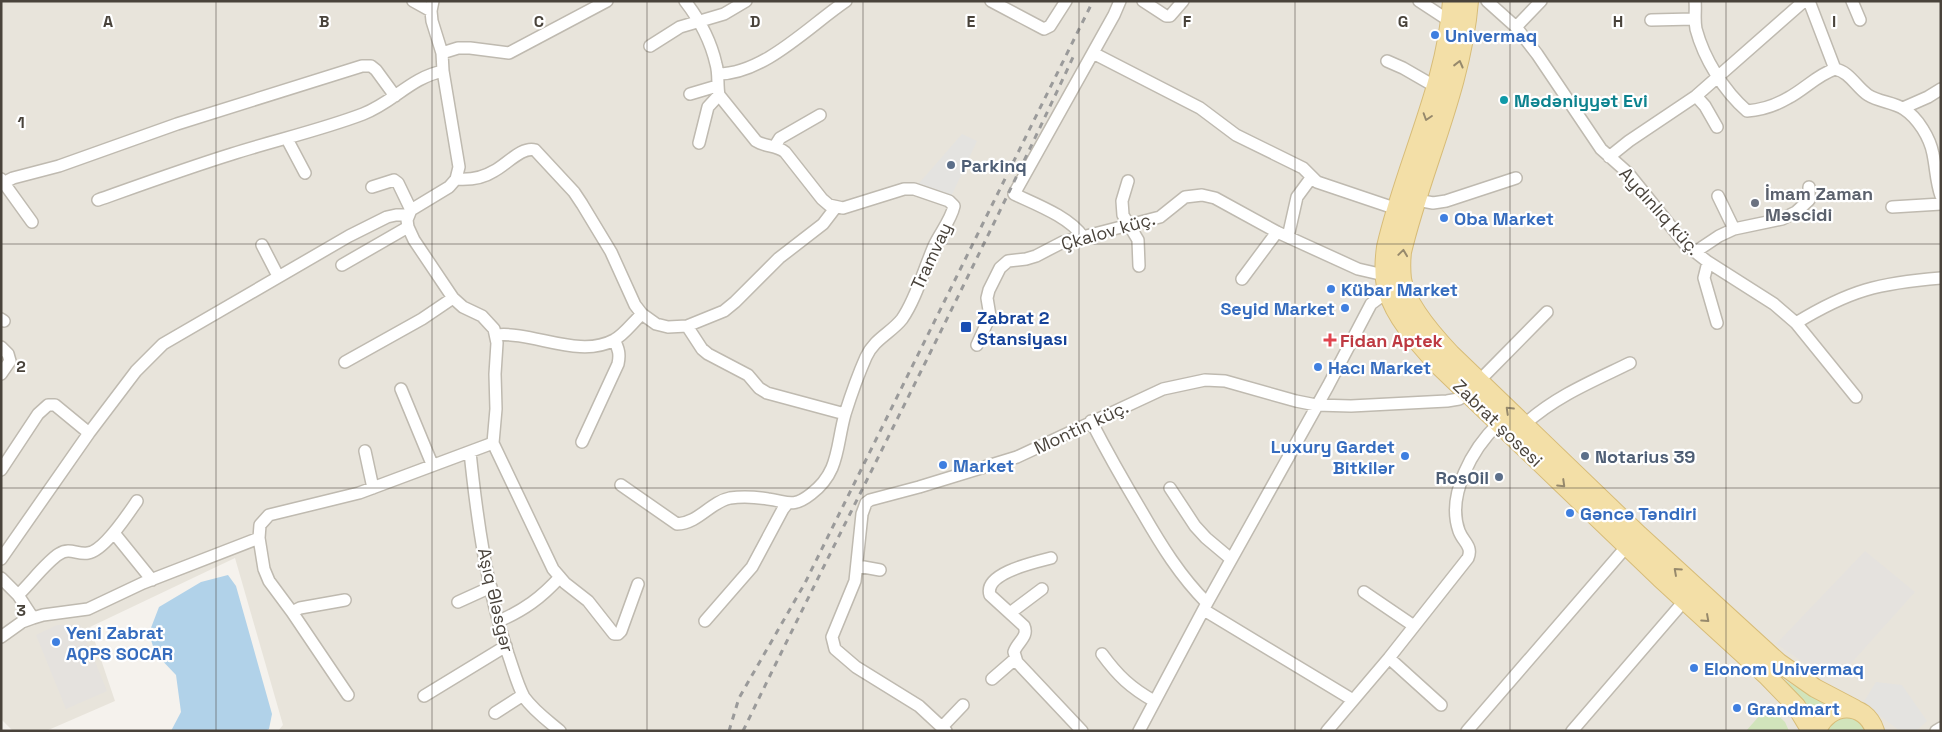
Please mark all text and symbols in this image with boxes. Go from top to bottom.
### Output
text: A [103,11,113,32]
text: B [319,11,329,32]
text: C [534,11,544,32]
text: D [750,11,760,32]
text: E [967,11,976,32]
text: F [1183,11,1192,32]
text: G [1398,11,1408,32]
text: H [1613,11,1623,32]
text: I [1832,11,1836,32]
place label: Univermaq [1445,24,1537,47]
marker: Univermaq [1429,29,1441,41]
one-way arrow [1454,60,1464,68]
place label: Mədəniyyət Evi [1514,89,1648,112]
marker: Mədəniyyət Evi [1498,94,1510,106]
text: 1 [17,112,25,133]
one-way arrow [1422,112,1432,120]
place label: Parkinq [961,154,1027,177]
marker: Parkinq [945,159,957,171]
street label: Aydınlıq küç. [1615,162,1705,260]
place label: İmam Zaman Məscidi [1765,182,1873,226]
marker: İmam Zaman Məscidi [1749,197,1761,209]
street label: Çkalov küç. [1058,207,1158,255]
place label: Oba Market [1454,207,1554,230]
marker: Oba Market [1438,212,1450,224]
street label: Tramvay [905,219,957,293]
one-way arrow [1397,248,1407,257]
place label: Kübar Market [1341,278,1458,301]
marker: Kübar Market [1325,283,1337,295]
place label: Seyid Market [1220,297,1335,320]
marker: Seyid Market [1339,302,1351,314]
place label: Zabrat 2 Stansiyası [977,306,1067,350]
marker: Zabrat 2 Stansiyası [959,320,973,334]
place label: Fidan Aptek [1340,329,1443,352]
marker: Fidan Aptek [1324,334,1336,346]
text: 2 [16,356,26,377]
place label: Hacı Market [1328,356,1431,379]
marker: Hacı Market [1312,361,1324,373]
street label: Zabrat şosesi [1448,374,1548,472]
street label: Montin küç. [1030,395,1132,459]
one-way arrow [1506,407,1515,416]
place label: Luxury Gardet Bitkilər [1271,435,1395,479]
place label: Notarius 39 [1595,445,1695,468]
marker: Luxury Gardet Bitkilər [1399,450,1411,462]
marker: Notarius 39 [1579,450,1591,462]
place label: Market [953,454,1014,477]
marker: Market [937,459,949,471]
place label: RosOil [1435,466,1489,489]
marker: RosOil [1493,471,1505,483]
one-way arrow [1556,478,1565,487]
place label: Gəncə Təndiri [1580,502,1697,525]
marker: Gəncə Təndiri [1564,507,1576,519]
street label: Aşıq Ələsgər [473,545,519,655]
one-way arrow [1674,567,1683,576]
text: 3 [16,600,26,621]
one-way arrow [1700,613,1709,622]
place label: Yeni Zabrat AQPS SOCAR [66,621,173,665]
marker: Yeni Zabrat AQPS SOCAR [50,636,62,648]
place label: Elonom Univermaq [1704,657,1864,680]
marker: Elonom Univermaq [1688,662,1700,674]
place label: Grandmart [1747,697,1840,720]
marker: Grandmart [1731,702,1743,714]

